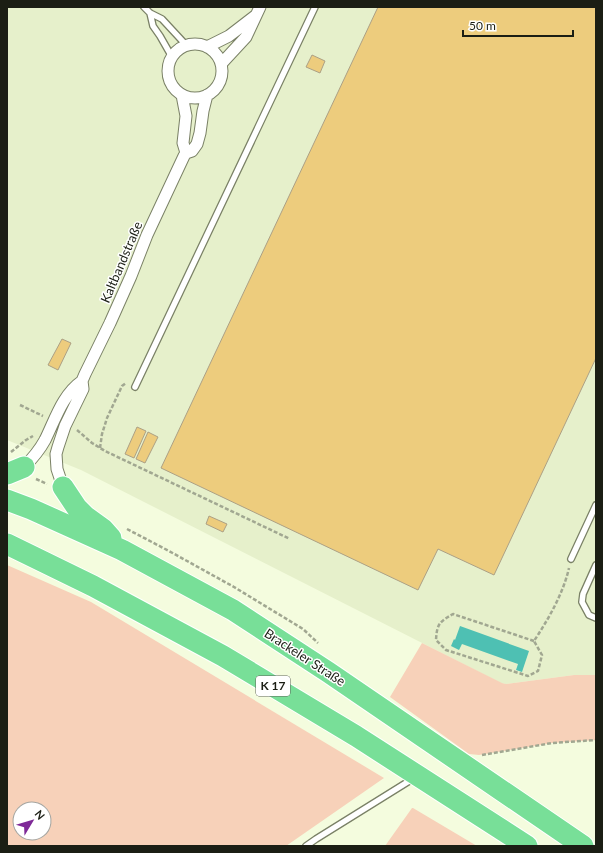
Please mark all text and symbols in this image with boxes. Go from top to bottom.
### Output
scale bar [463,12,573,38]
text: 50 m [469,18,496,33]
street label: Kaltbandstraße [97,219,145,305]
street label: Brackeler Straße [262,625,349,689]
road number: K 17 [256,676,290,696]
north arrow [12,801,52,841]
text: N [33,807,48,822]

